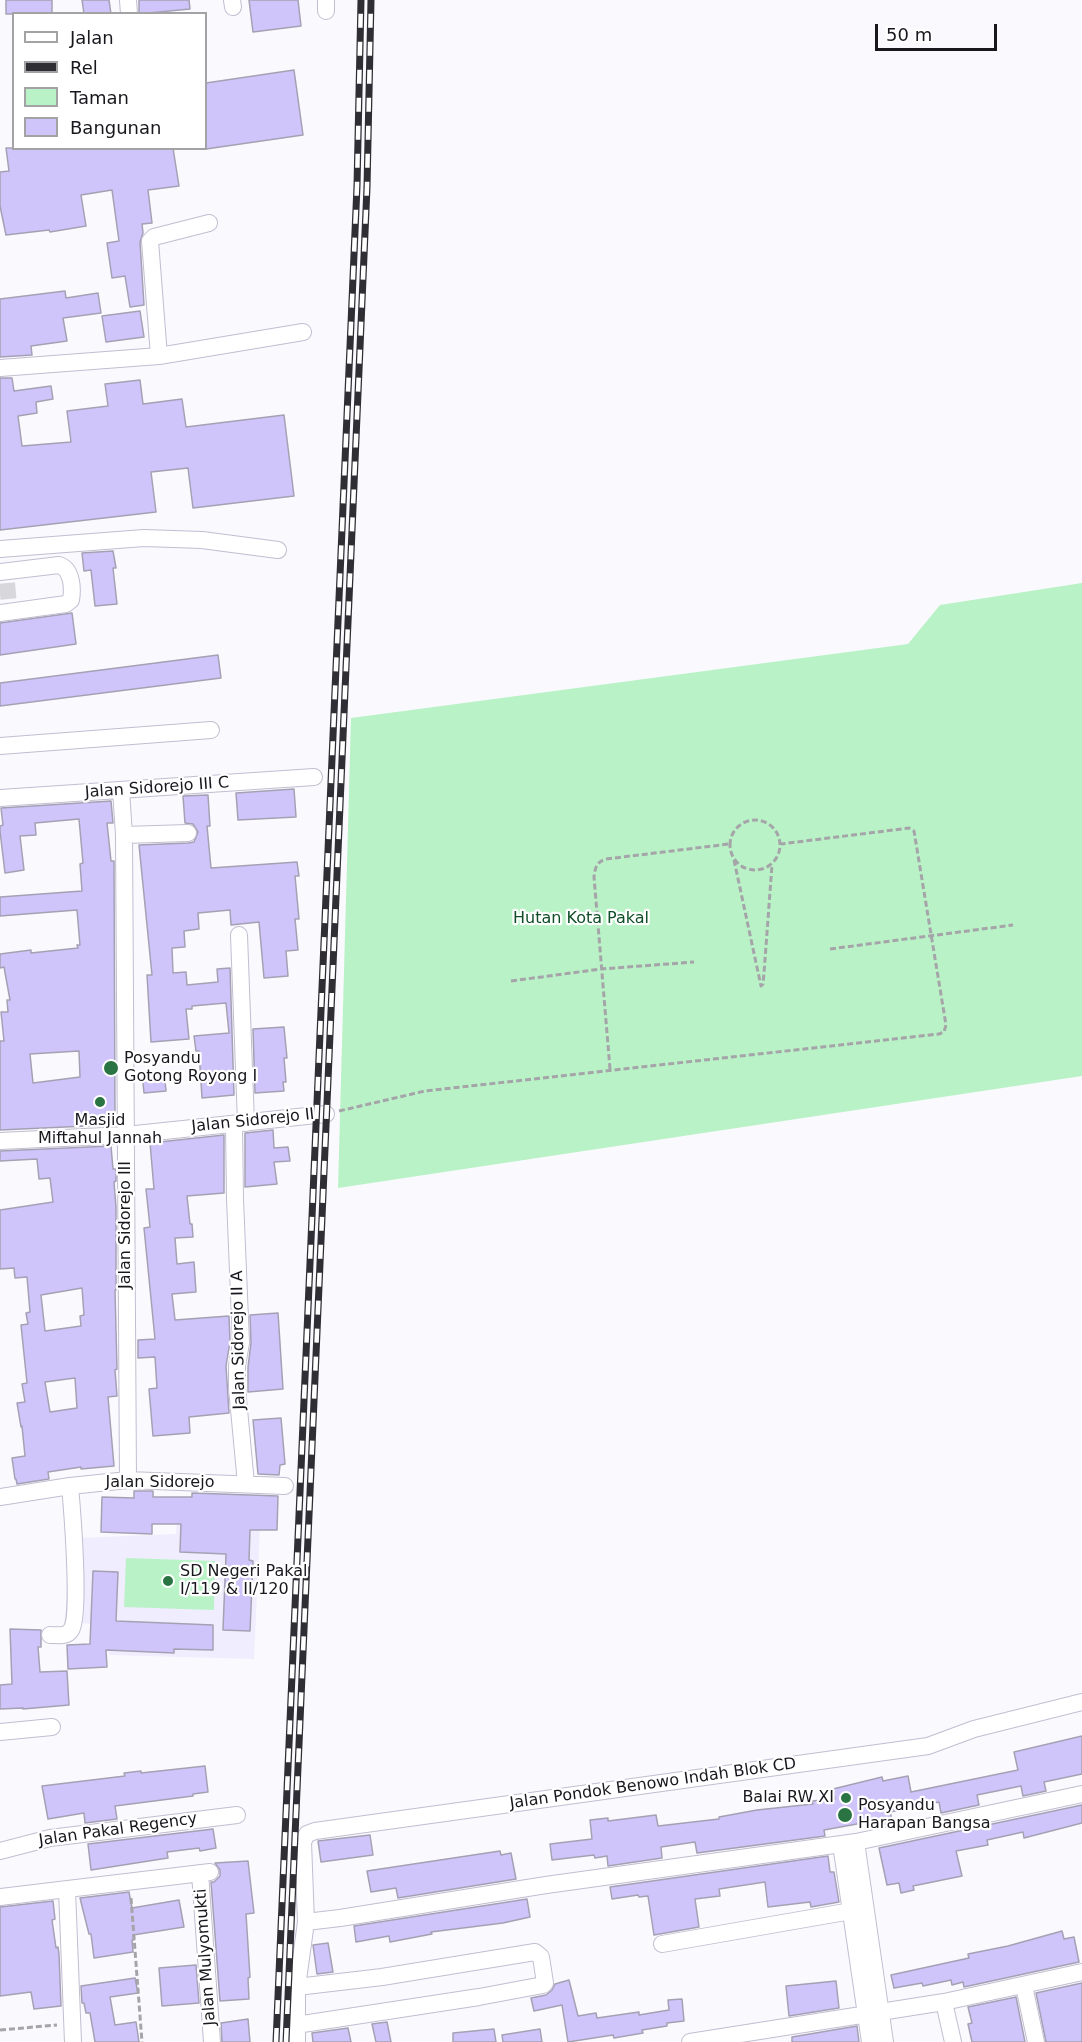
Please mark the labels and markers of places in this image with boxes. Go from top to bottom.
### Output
place label: Posyandu Gotong Royong I [124,1049,257,1087]
marker: Posyandu Gotong Royong I [102,1059,120,1077]
marker: Masjid Miftahul Jannah [93,1095,107,1109]
place label: Masjid Miftahul Jannah [38,1111,162,1149]
place label: SD Negeri Pakal I/119 & II/120 [180,1562,307,1600]
marker: SD Negeri Pakal I/119 & II/120 [161,1574,175,1588]
place label: Balai RW XI [742,1788,834,1808]
marker: Balai RW XI [839,1791,853,1805]
place label: Posyandu Harapan Bangsa [858,1796,991,1834]
marker: Posyandu Harapan Bangsa [836,1806,854,1824]

